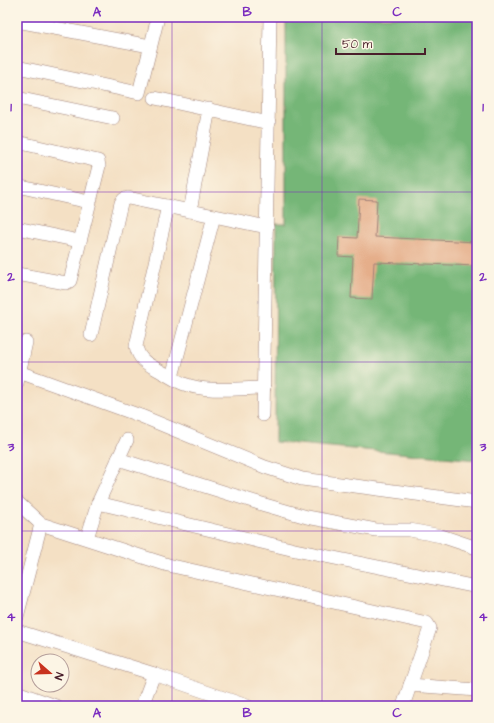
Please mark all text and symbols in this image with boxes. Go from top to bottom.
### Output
text: A [93,3,102,21]
text: B [242,3,252,21]
text: C [392,3,402,21]
scale bar [336,30,425,56]
text: 50 m [342,36,373,53]
text: 1 [10,98,12,116]
text: 1 [482,98,484,116]
text: 2 [6,268,15,286]
text: 2 [478,268,487,286]
text: 3 [7,438,15,456]
text: 3 [479,438,487,456]
text: 4 [7,608,16,626]
text: 4 [479,608,488,626]
north arrow [30,653,70,693]
text: N [51,670,67,682]
text: A [93,704,102,722]
text: B [242,704,252,722]
text: C [392,704,402,722]

